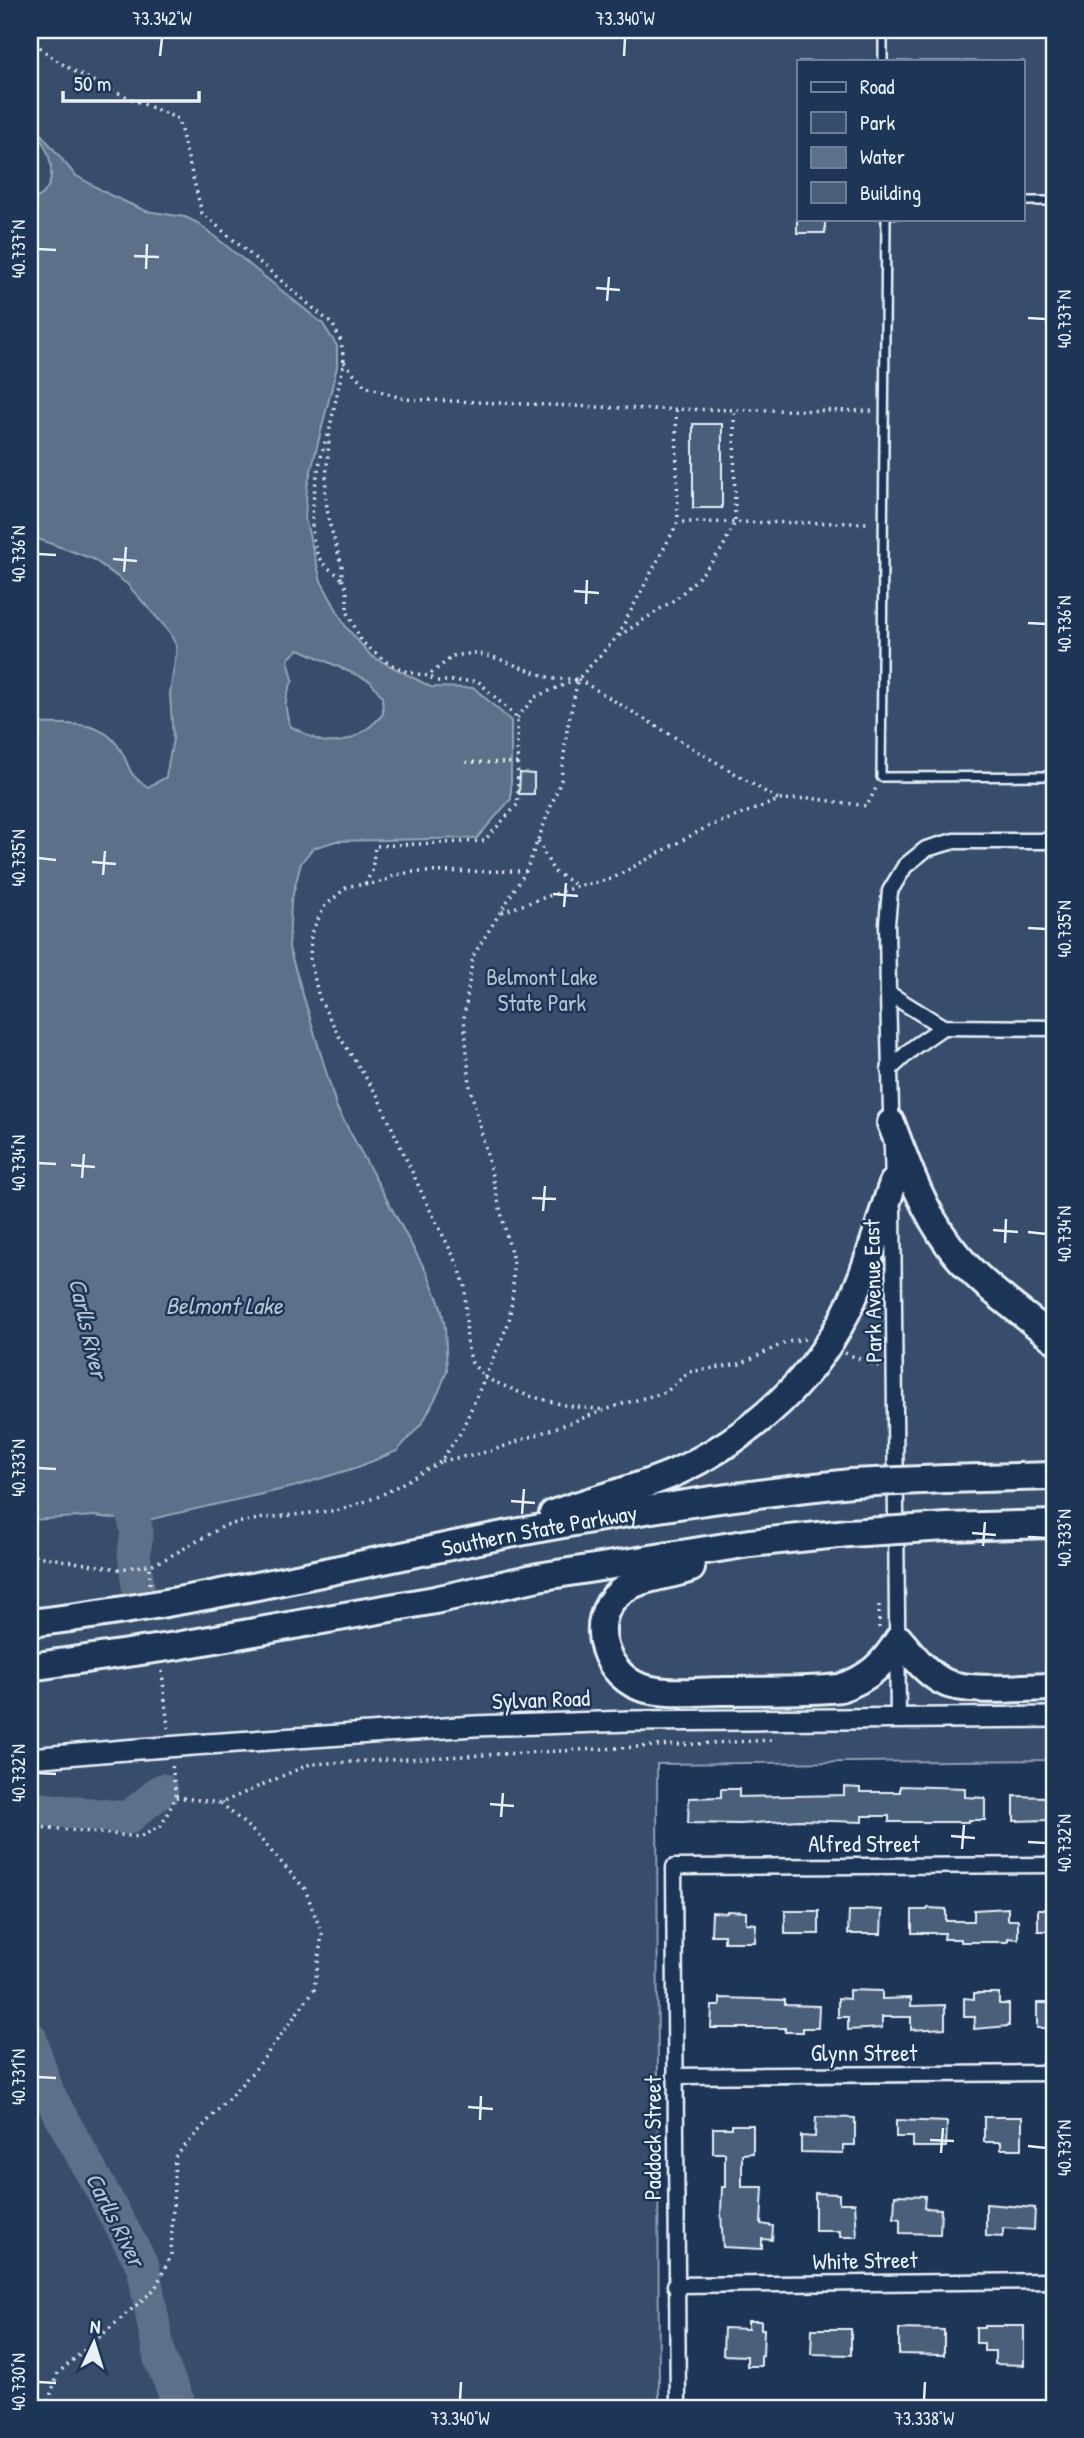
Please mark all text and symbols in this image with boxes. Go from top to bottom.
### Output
text: 73.342°W [132,6,192,31]
text: 73.340°W [596,6,654,31]
scale bar [63,60,200,104]
legend [797,60,1024,220]
text: 50 m [74,69,111,98]
text: Road [860,72,894,101]
text: Park [860,108,895,137]
text: Water [860,142,905,171]
text: Building [860,178,921,207]
text: 40.737°N [6,220,31,278]
text: 40.737°N [1052,290,1077,348]
text: 40.736°N [6,526,31,582]
text: 40.736°N [1052,596,1077,652]
text: 40.735°N [6,829,31,887]
text: 40.735°N [1052,900,1077,958]
park label: Belmont Lake State Park [486,961,598,1018]
text: 40.734°N [6,1135,31,1191]
text: 40.734°N [1052,1206,1077,1262]
street label: Park Avenue East [855,1218,889,1363]
water label: Carlls River [62,1275,117,1384]
water label: Belmont Lake [166,1289,284,1321]
text: 40.733°N [6,1439,31,1497]
street label: Southern State Parkway [439,1496,639,1563]
text: 40.733°N [1052,1509,1077,1567]
street label: Sylvan Road [491,1682,591,1716]
text: 40.732°N [6,1744,31,1802]
text: 40.732°N [1052,1814,1077,1872]
street label: Alfred Street [808,1828,921,1859]
street label: Glynn Street [811,2037,918,2068]
text: 40.731°N [6,2049,31,2105]
street label: Paddock Street [637,2075,668,2200]
text: 40.731°N [1052,2120,1077,2176]
water label: Carlls River [79,2166,155,2274]
street label: White Street [812,2244,919,2276]
north arrow [60,2308,130,2378]
text: N [89,2313,101,2339]
text: 40.730°N [6,2353,31,2411]
text: 73.340°W [431,2406,489,2431]
text: 73.338°W [894,2406,954,2431]

